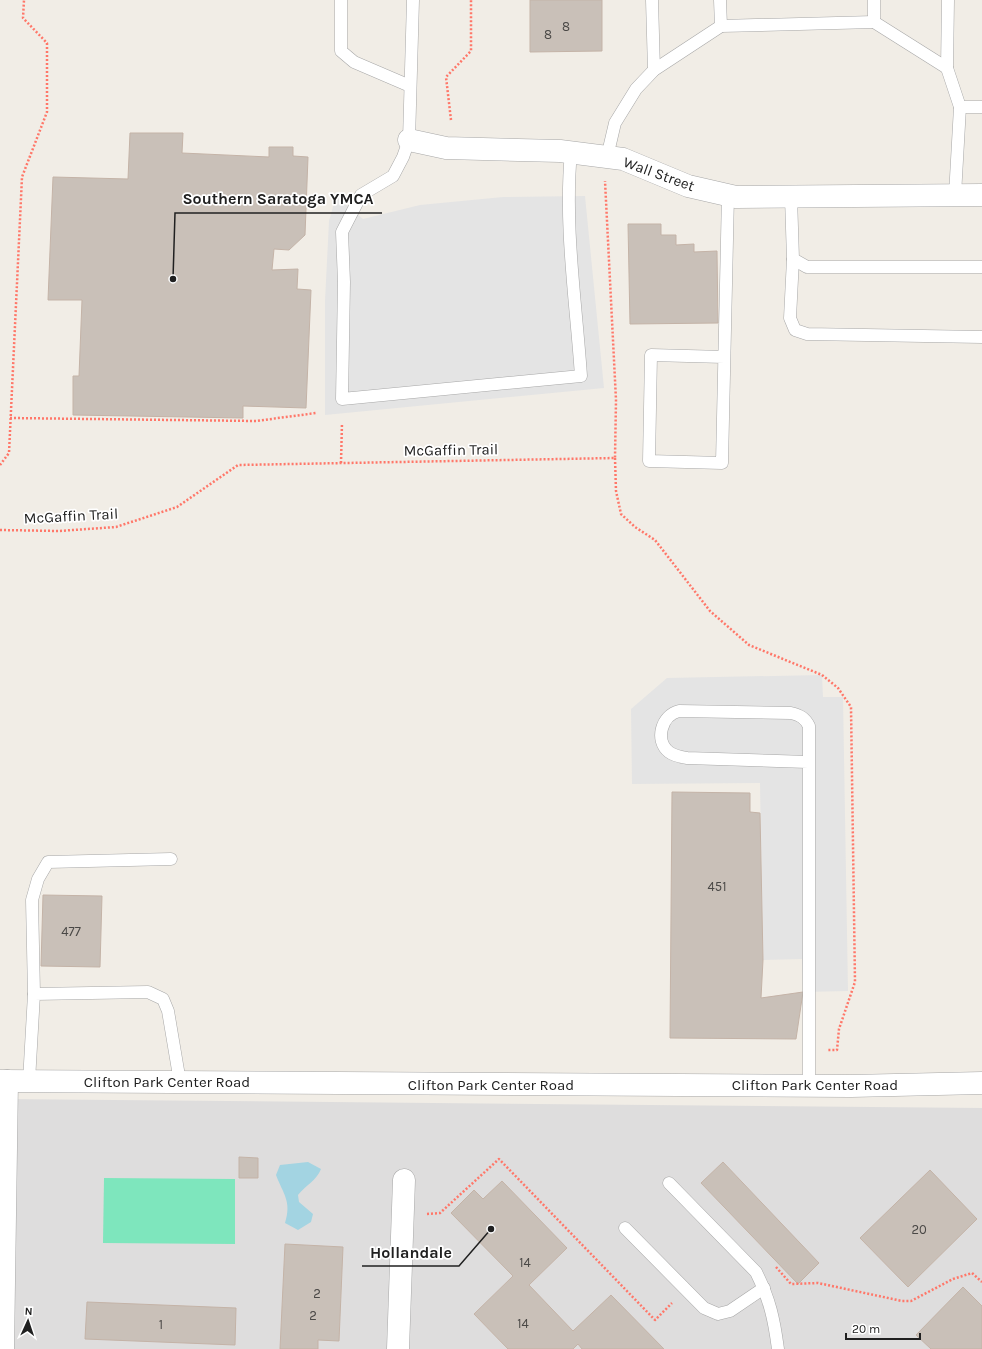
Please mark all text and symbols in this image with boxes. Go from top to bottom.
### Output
house number: 8 [562,19,570,34]
house number: 8 [544,27,552,42]
street label: Wall Street [621,153,697,195]
callout: Southern Saratoga YMCA [175,185,382,213]
text: Southern Saratoga YMCA [182,189,374,208]
street label: McGaffin Trail [404,440,498,460]
street label: McGaffin Trail [23,505,119,527]
house number: 451 [708,879,726,894]
house number: 477 [61,924,81,939]
street label: Clifton Park Center Road [84,1073,250,1091]
street label: Clifton Park Center Road [408,1076,574,1094]
street label: Clifton Park Center Road [732,1076,898,1094]
house number: 20 [911,1222,927,1237]
callout: Hollandale [362,1238,459,1266]
text: Hollandale [370,1243,452,1262]
house number: 14 [519,1255,531,1270]
house number: 2 [313,1286,321,1301]
north arrow [8,1301,48,1341]
text: N [24,1305,33,1318]
house number: 2 [309,1308,317,1323]
scale bar [846,1315,920,1341]
house number: 14 [517,1316,529,1331]
house number: 1 [159,1317,163,1332]
text: 20 m [852,1322,880,1336]

